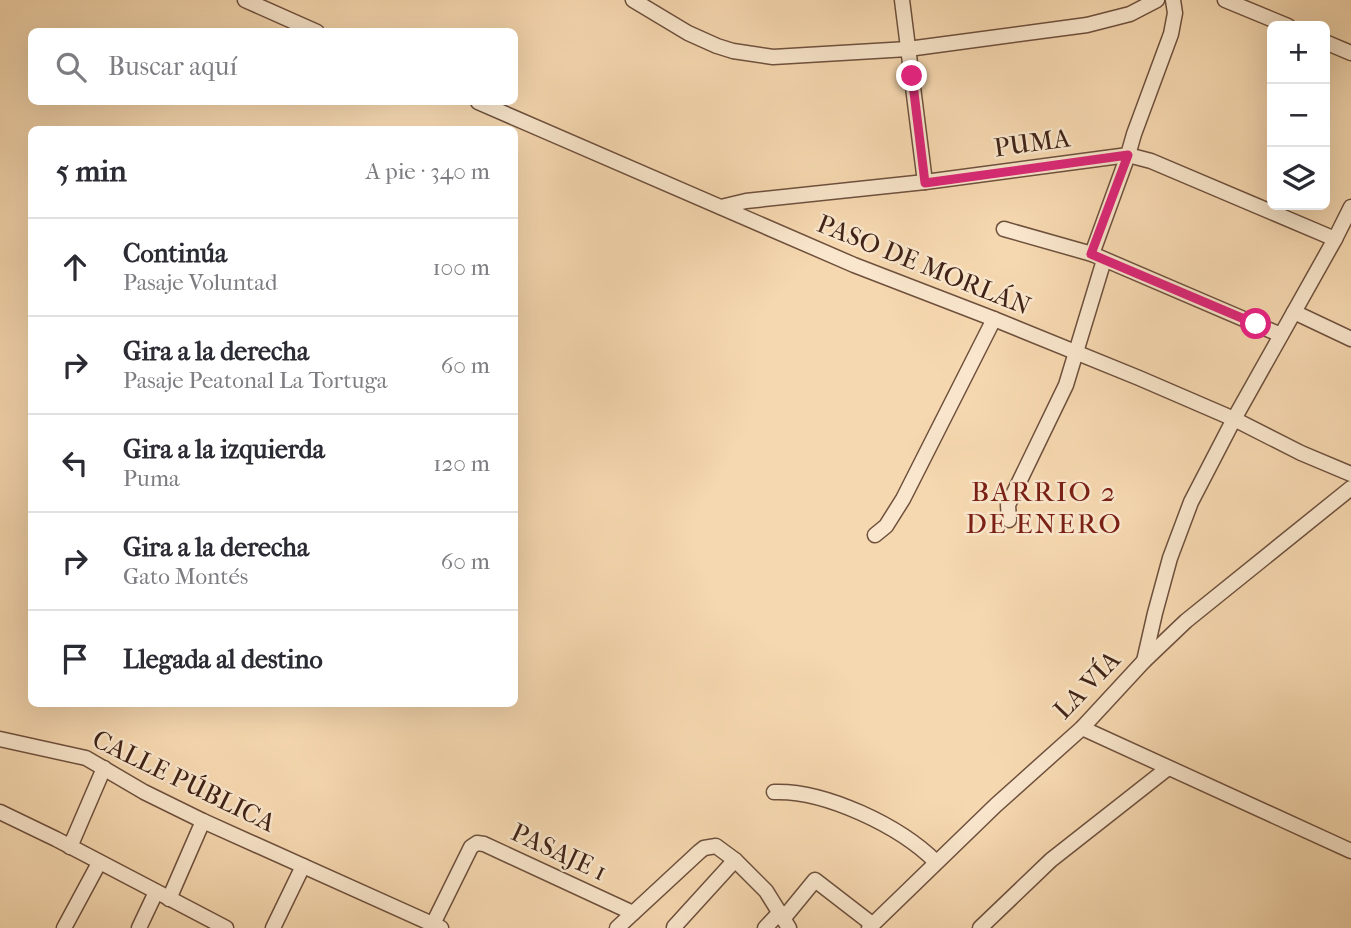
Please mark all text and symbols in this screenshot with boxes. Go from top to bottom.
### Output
map controls [1267,21,1330,210]
button: + [1267,21,1330,84]
search box [28,28,518,105]
icon: search [52,48,90,86]
text: Buscar aquí [108,51,237,82]
route end [896,60,927,91]
button: − [1267,84,1330,147]
street label: PUMA [992,122,1073,164]
button: layers [1267,147,1330,210]
text: 5 min [56,154,127,189]
text: A pie · 340 m [366,158,490,185]
street label: PASO DE MORLÁN [813,207,1036,322]
text: Continúa [123,238,227,269]
icon: ahead [56,248,94,286]
text: 100 m [432,254,490,281]
text: Pasaje Voluntad [123,269,277,296]
route start [1240,308,1271,339]
text: Gira a la derecha [123,336,309,367]
icon: right [56,346,94,384]
text: 60 m [441,352,490,379]
text: Pasaje Peatonal La Tortuga [123,367,387,394]
text: Gira a la izquierda [123,434,325,465]
icon: left [56,444,94,482]
text: 120 m [433,450,490,477]
text: Puma [123,465,180,492]
district label: BARRIO 2 DE ENERO [965,475,1123,540]
text: Gira a la derecha [123,532,309,563]
icon: right [56,542,94,580]
text: 60 m [441,548,490,575]
text: Gato Montés [123,563,248,590]
icon: arrive [56,640,94,678]
street label: LA VÍA [1046,643,1128,725]
text: Llegada al destino [123,644,323,675]
street label: CALLE PÚBLICA [87,722,282,839]
street label: PASAJE 1 [506,816,612,888]

